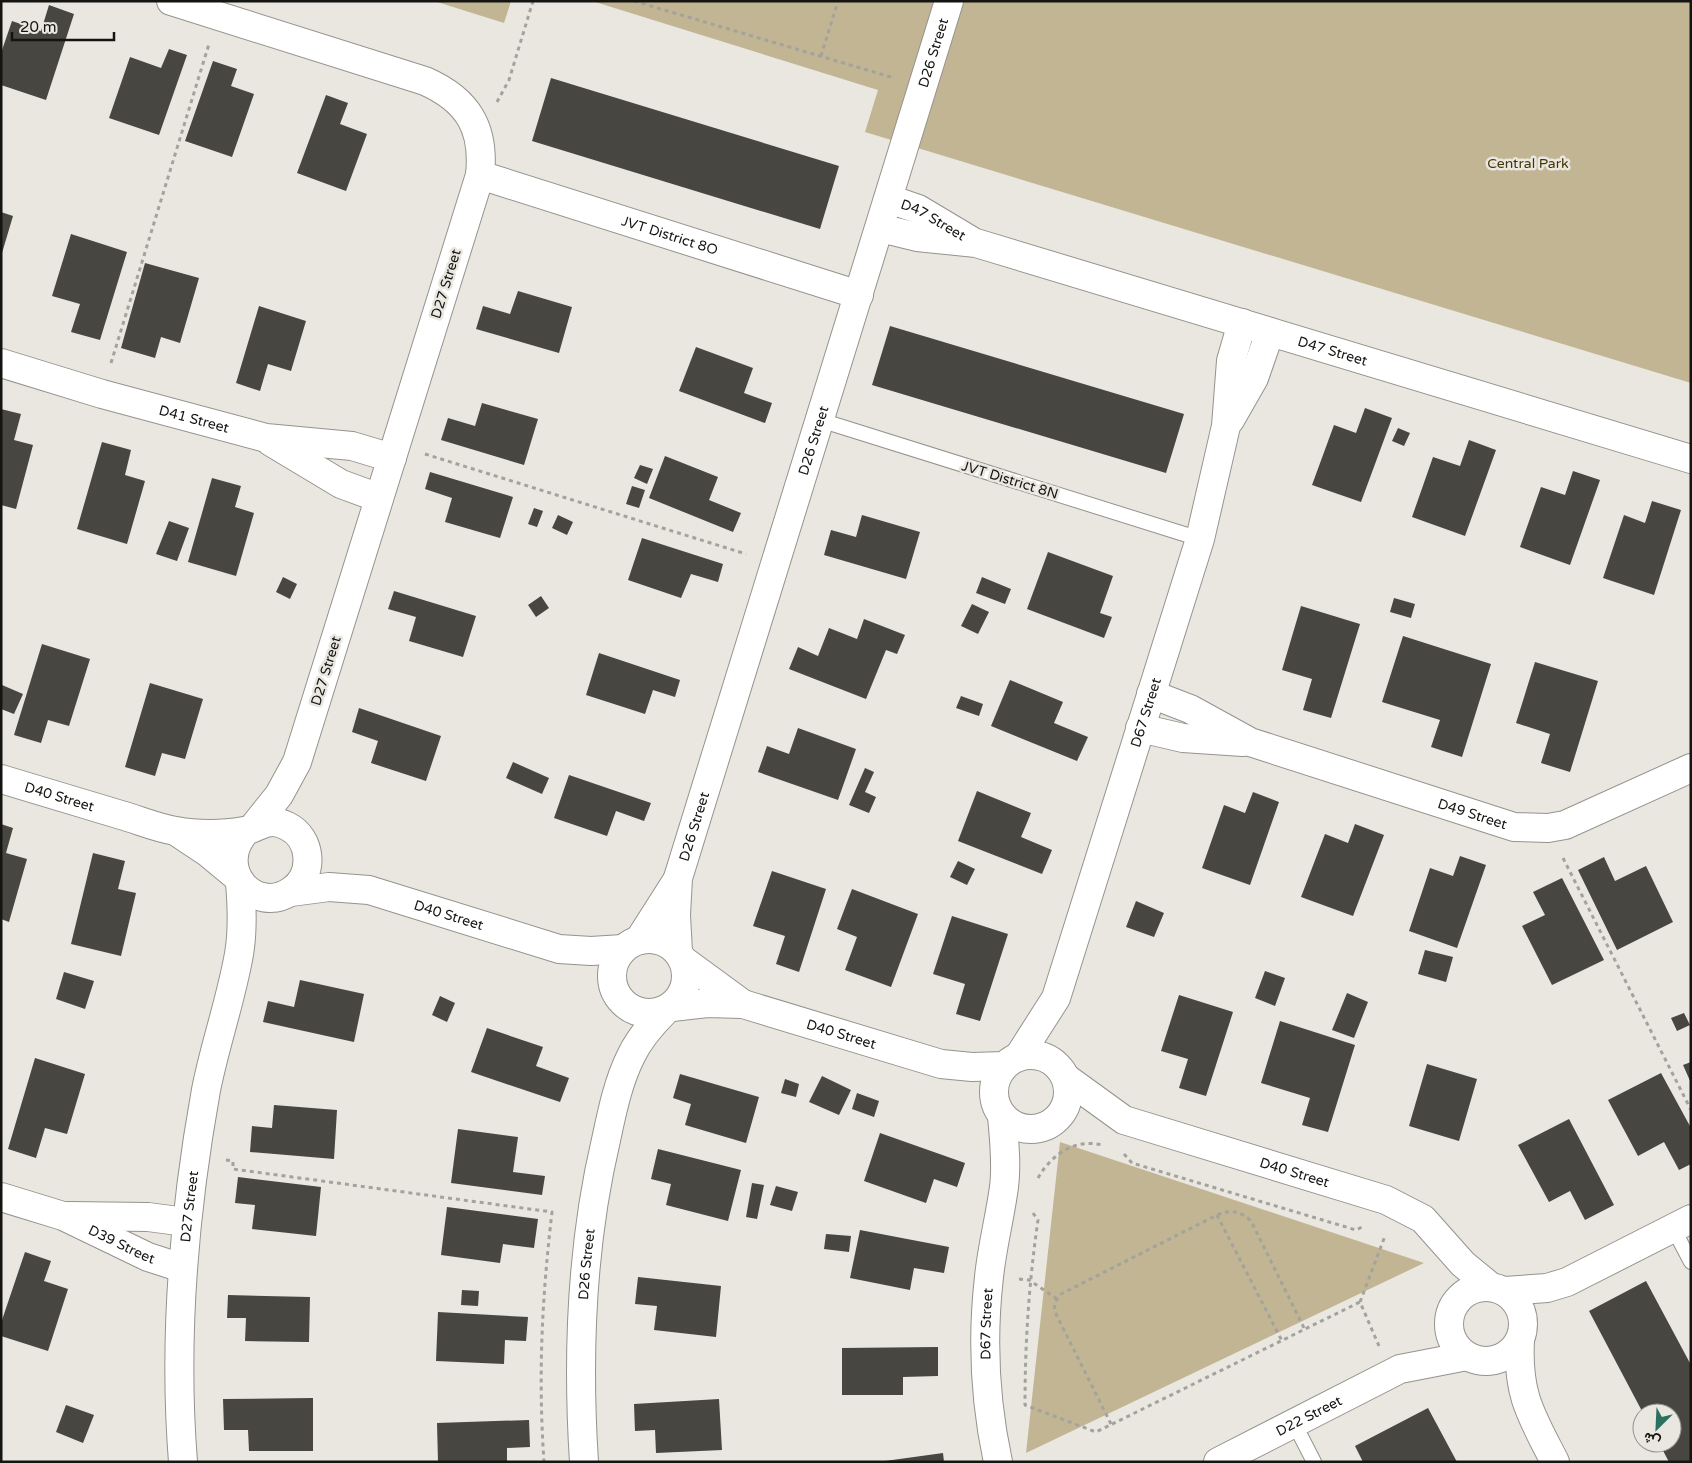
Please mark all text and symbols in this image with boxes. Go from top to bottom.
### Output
scale bar [12,10,115,42]
street label: D26 Street [914,15,952,89]
text: 20 m [20,18,57,36]
park label: Central Park [1487,155,1569,172]
street label: D47 Street [899,195,969,244]
street label: JVT District 8O [619,212,720,258]
street label: D27 Street [427,247,465,321]
street label: D47 Street [1296,332,1370,369]
street label: D41 Street [157,401,232,436]
street label: D26 Street [794,403,832,477]
street label: JVT District 8N [960,457,1060,503]
street label: D27 Street [307,634,345,708]
street label: D67 Street [1127,675,1165,749]
street label: D40 Street [23,778,97,815]
street label: D26 Street [675,789,713,863]
street label: D49 Street [1436,795,1510,833]
street label: D40 Street [412,896,486,934]
street label: D40 Street [805,1015,879,1053]
street label: D40 Street [1258,1153,1332,1191]
street label: D27 Street [177,1169,202,1243]
street label: D39 Street [86,1221,158,1267]
street label: D26 Street [575,1227,598,1301]
street label: D67 Street [977,1287,996,1360]
street label: D22 Street [1273,1391,1345,1439]
north arrow [1632,1403,1682,1453]
text: ش [1641,1428,1663,1451]

